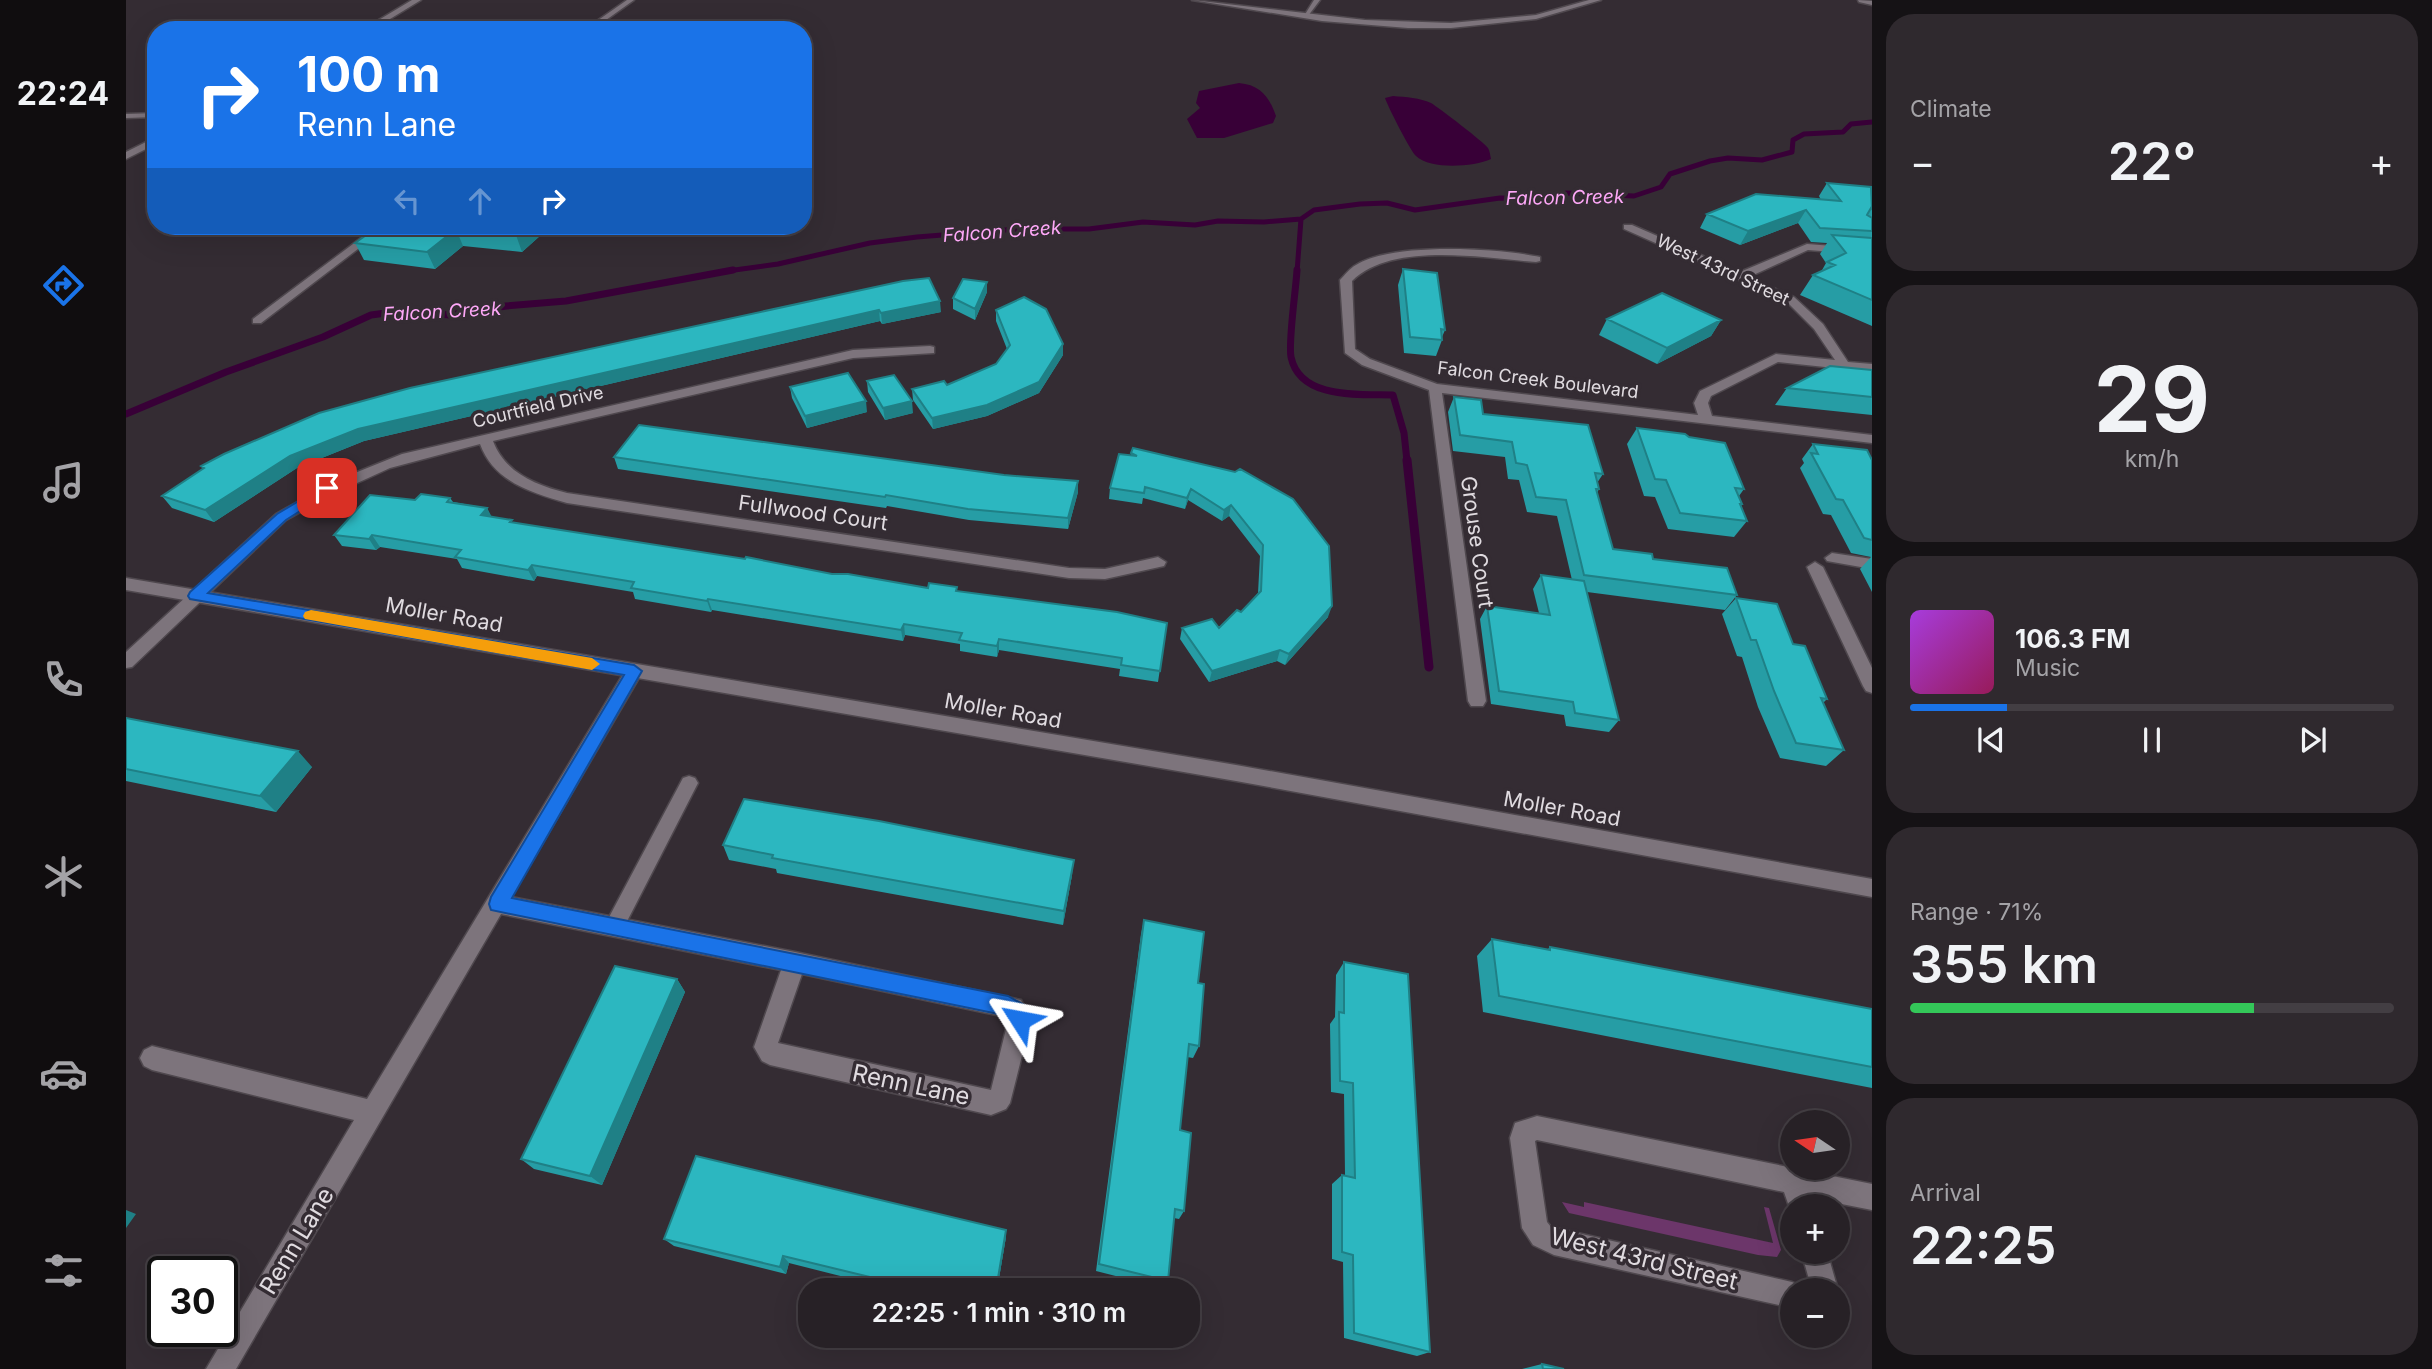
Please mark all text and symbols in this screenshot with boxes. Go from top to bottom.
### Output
text: 100 m [297,45,441,104]
icon: right [182,49,273,140]
text: 22:24 [17,74,109,113]
text: Climate [1910,95,1992,123]
text: Renn Lane [297,105,456,144]
text: 22° [2108,130,2196,193]
text: − [1910,139,1935,185]
text: + [2369,139,2394,185]
icon: left [388,182,426,220]
icon: ahead [461,182,499,220]
icon: right [534,182,572,220]
water label: Falcon Creek [1506,185,1625,210]
water label: Falcon Creek [942,216,1063,247]
street label: West 43rd Street [1654,230,1793,310]
icon: directions [39,261,88,310]
water label: Falcon Creek [382,297,502,326]
text: 29 [2094,344,2210,454]
street label: Falcon Creek Boulevard [1436,357,1640,402]
street label: Courtfield Drive [470,381,605,432]
text: km/h [2125,445,2179,473]
icon: music [39,458,88,507]
pin [297,458,357,518]
icon: arrive [308,469,346,507]
street label: Grouse Court [1456,474,1499,610]
street label: Fullwood Court [737,490,889,535]
street label: Moller Road [384,592,505,637]
text: 106.3 FM [2015,623,2130,654]
text: Music [2015,654,2080,682]
icon: phone [39,655,88,704]
street label: Moller Road [943,688,1064,733]
icon: previous [1972,721,2010,759]
icon: pause [2133,721,2171,759]
icon: next [2294,721,2332,759]
street label: Moller Road [1502,786,1623,831]
icon: climate [39,852,88,901]
text: Range · 71% [1910,898,2043,926]
text: 355 km [1910,933,2098,996]
position arrow [983,983,1057,1057]
icon: car [39,1049,88,1098]
street label: Renn Lane [850,1058,973,1111]
north arrow [1780,1110,1850,1180]
map controls [1780,1110,1850,1348]
text: Arrival [1910,1179,1981,1207]
street label: Renn Lane [253,1182,340,1299]
button: + [1780,1194,1850,1264]
text: 22:25 [1910,1214,2056,1277]
street label: West 43rd Street [1548,1221,1741,1296]
icon: filters [39,1246,88,1295]
speed limit sign: 30 [147,1256,238,1347]
button: − [1780,1278,1850,1348]
text: 22:25 · 1 min · 310 m [872,1297,1126,1328]

